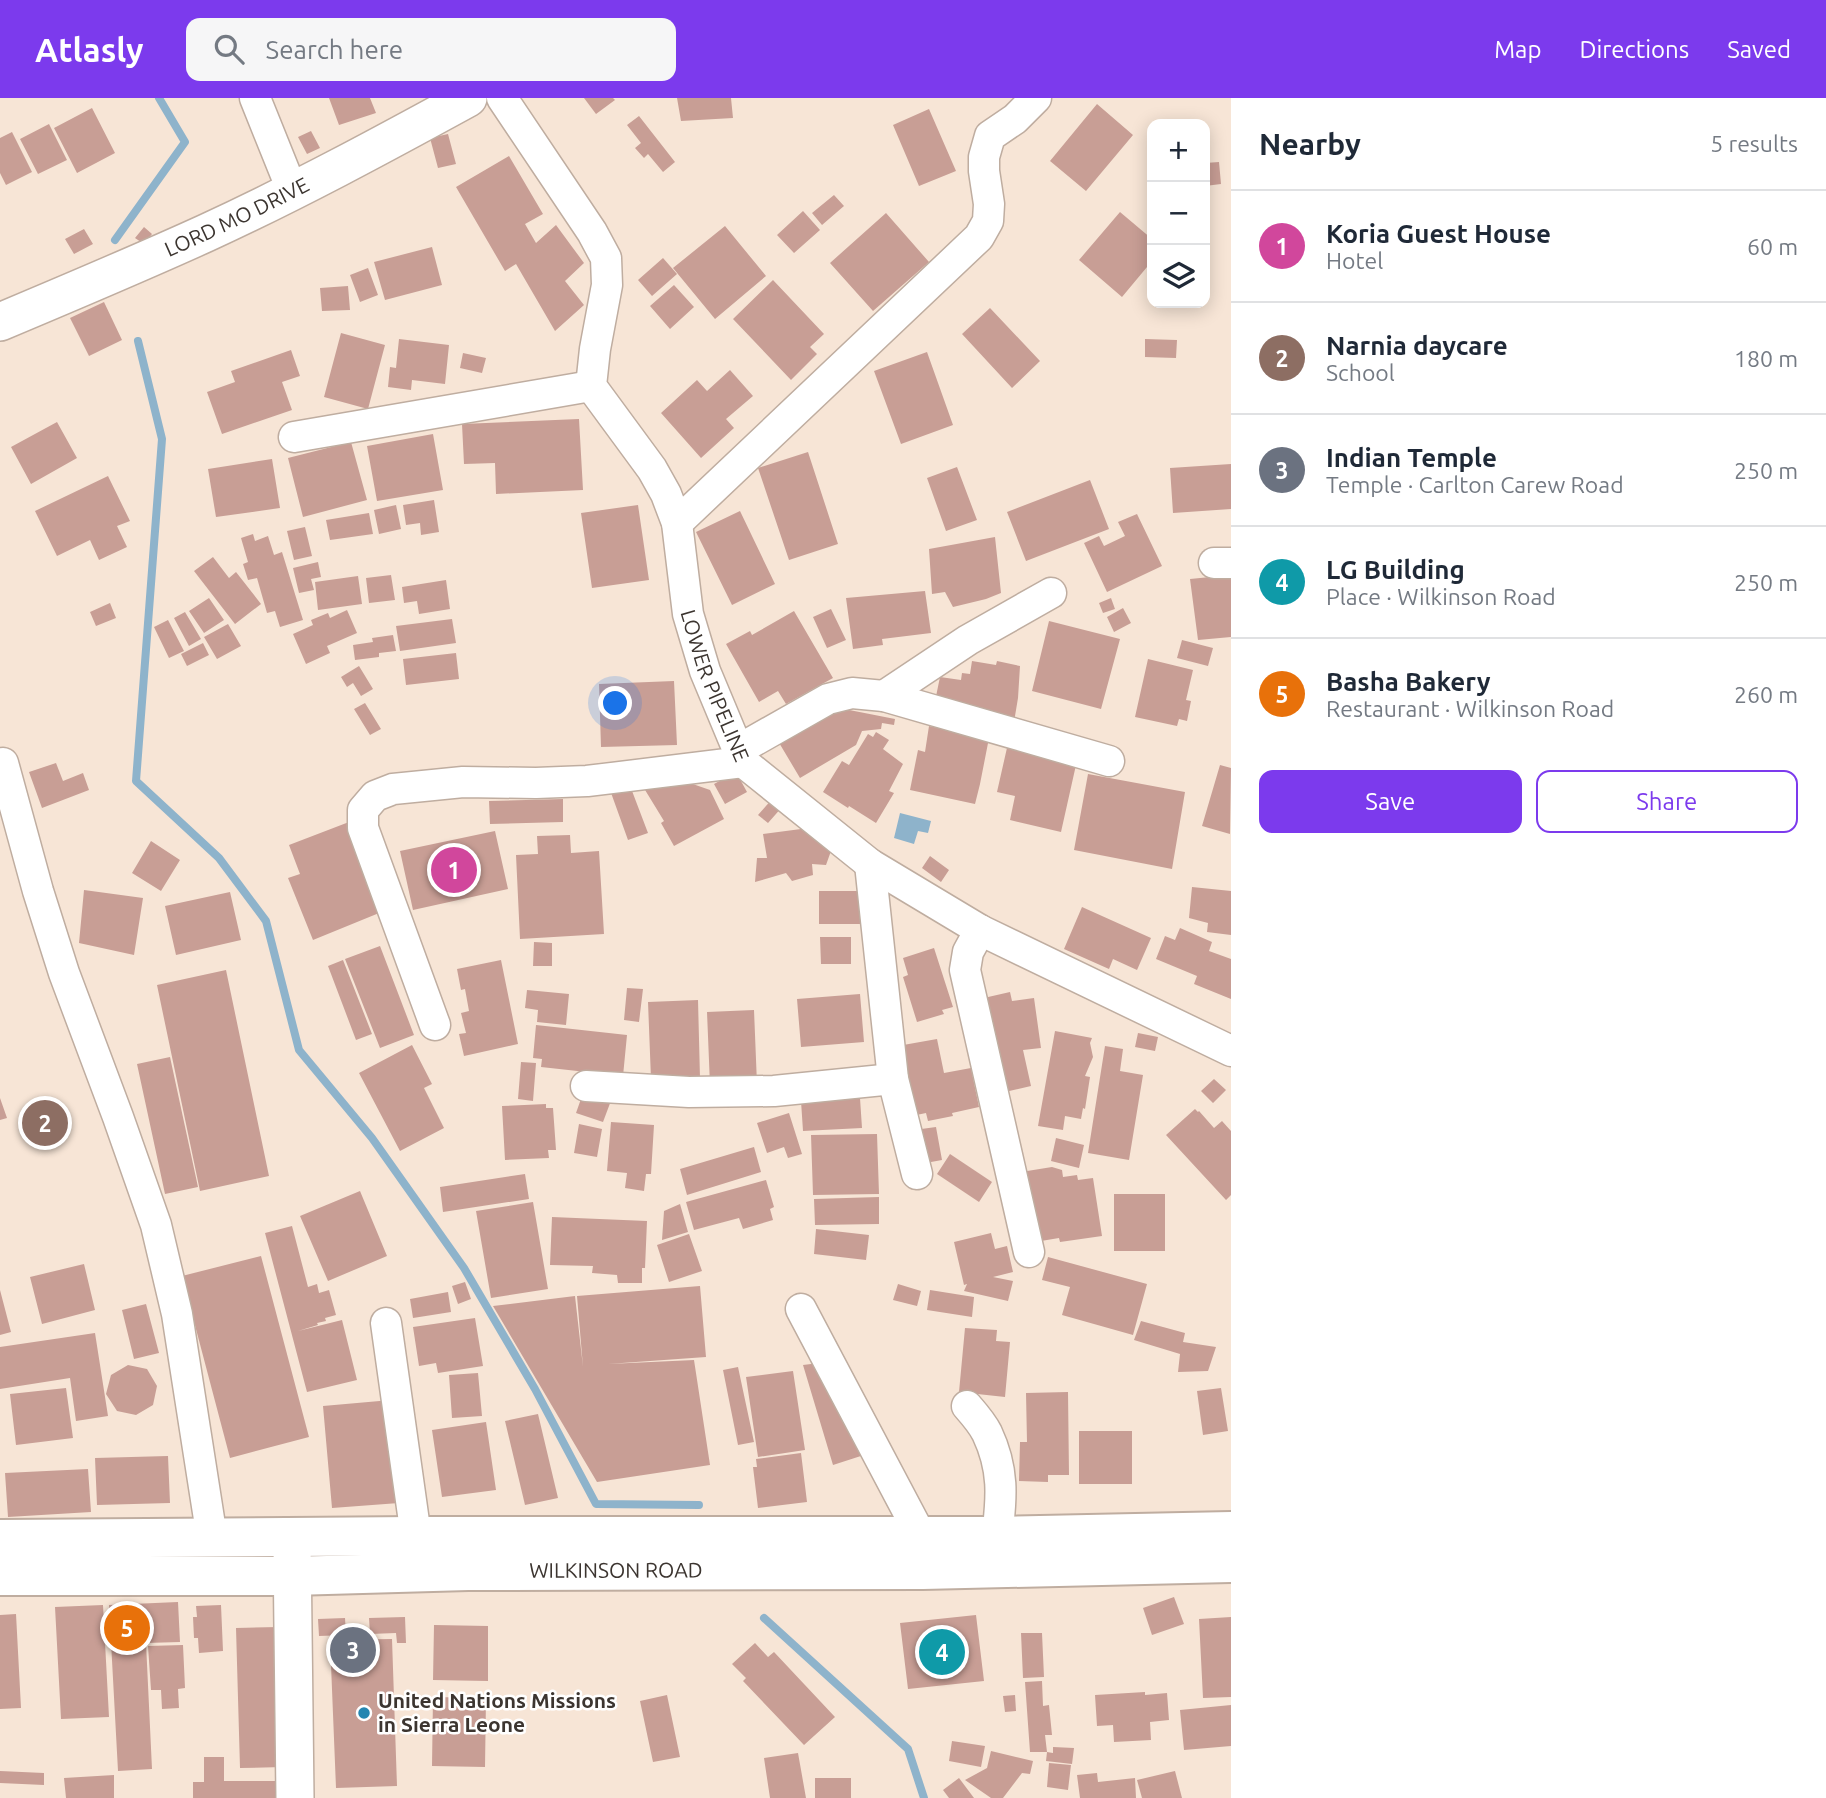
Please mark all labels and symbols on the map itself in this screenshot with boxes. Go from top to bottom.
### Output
street label: LORD MO DRIVE [161,172,313,261]
street label: LOWER PIPELINE [676,607,754,765]
your location [598,686,632,720]
pin: 1 [431,844,477,896]
pin: 2 [22,1097,68,1149]
street label: WILKINSON ROAD [529,1557,703,1582]
pin: 5 [104,1602,150,1654]
pin: 3 [330,1624,376,1676]
pin: 4 [919,1626,965,1678]
place label: United Nations Missions in Sierra Leone [378,1688,616,1736]
marker: United Nations Missions in Sierra Leone [356,1705,372,1721]

